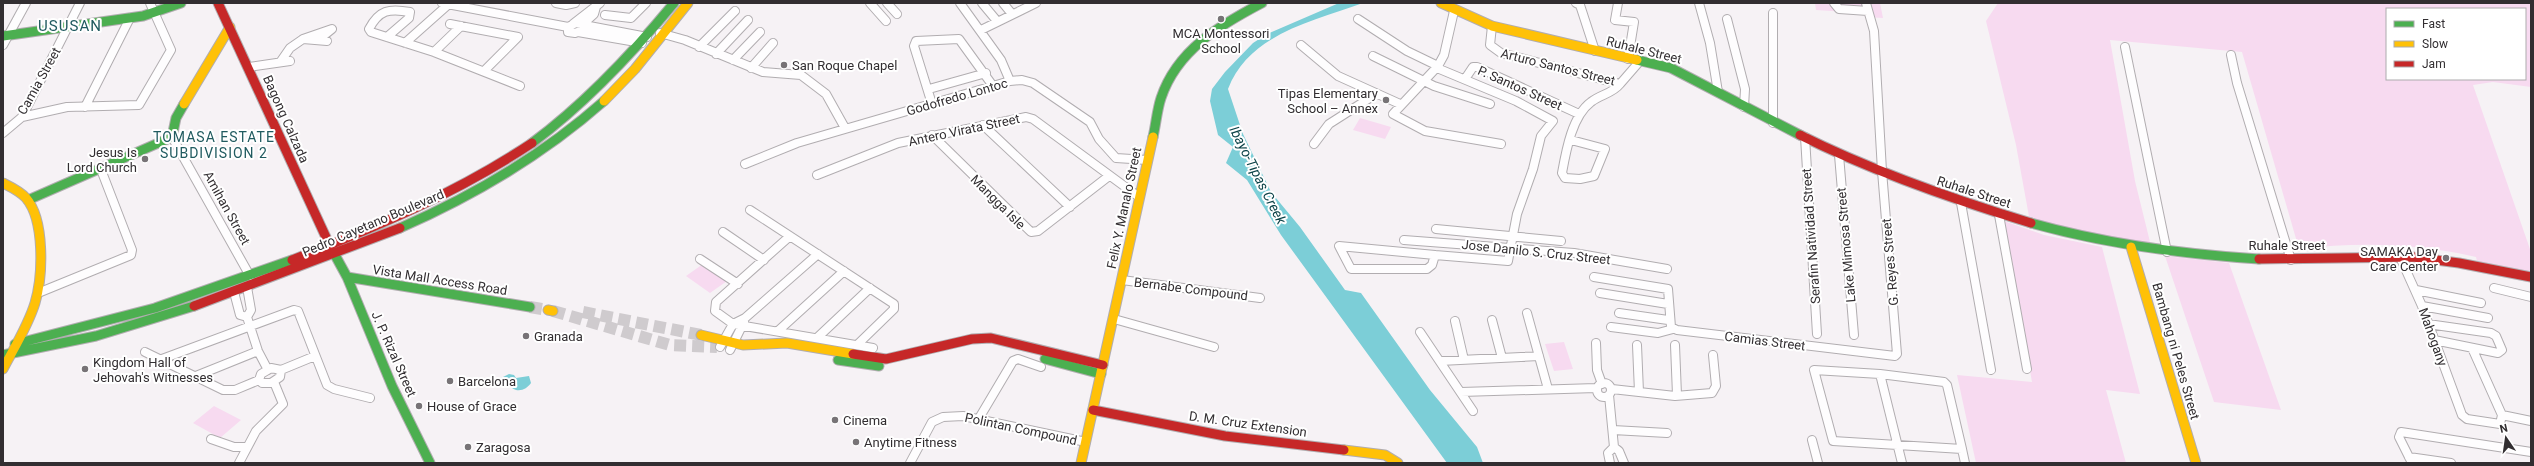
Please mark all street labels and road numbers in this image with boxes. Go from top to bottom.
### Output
street label: Ruhale Street [1605,33,1683,67]
street label: Camia Street [14,45,64,117]
street label: Arturo Santos Street [1499,46,1617,88]
street label: P. Santos Street [1476,63,1564,113]
street label: Bagong Calzada [260,73,312,165]
street label: Godofredo Lontoc [905,75,1010,119]
street label: Antero Virata Street [907,111,1021,149]
street label: Felix Y. Manalo Street [1104,146,1144,270]
street label: Serafin Natividad Street [1799,168,1823,304]
street label: Amihan Street [201,169,253,247]
street label: Mangga Isle [968,172,1028,232]
street label: Ruhale Street [1935,173,2013,211]
street label: Pedro Cayetano Boulevard [300,186,446,260]
street label: Lake Mimosa Street [1834,187,1858,303]
street label: G. Reyes Street [1879,218,1901,306]
street label: Jose Danilo S. Cruz Street [1461,237,1611,267]
street label: Ruhale Street [2249,238,2325,253]
street label: Vista Mall Access Road [372,262,508,298]
street label: Bernabe Compound [1133,275,1249,303]
street label: Bambang ni Peles Street [2149,281,2203,421]
street label: Mahogany [2416,306,2450,368]
street label: J. P. Rizal Street [368,309,420,399]
street label: Camias Street [1724,329,1806,353]
street label: D. M. Cruz Extension [1188,408,1308,440]
street label: Polintan Compound [963,410,1079,448]

